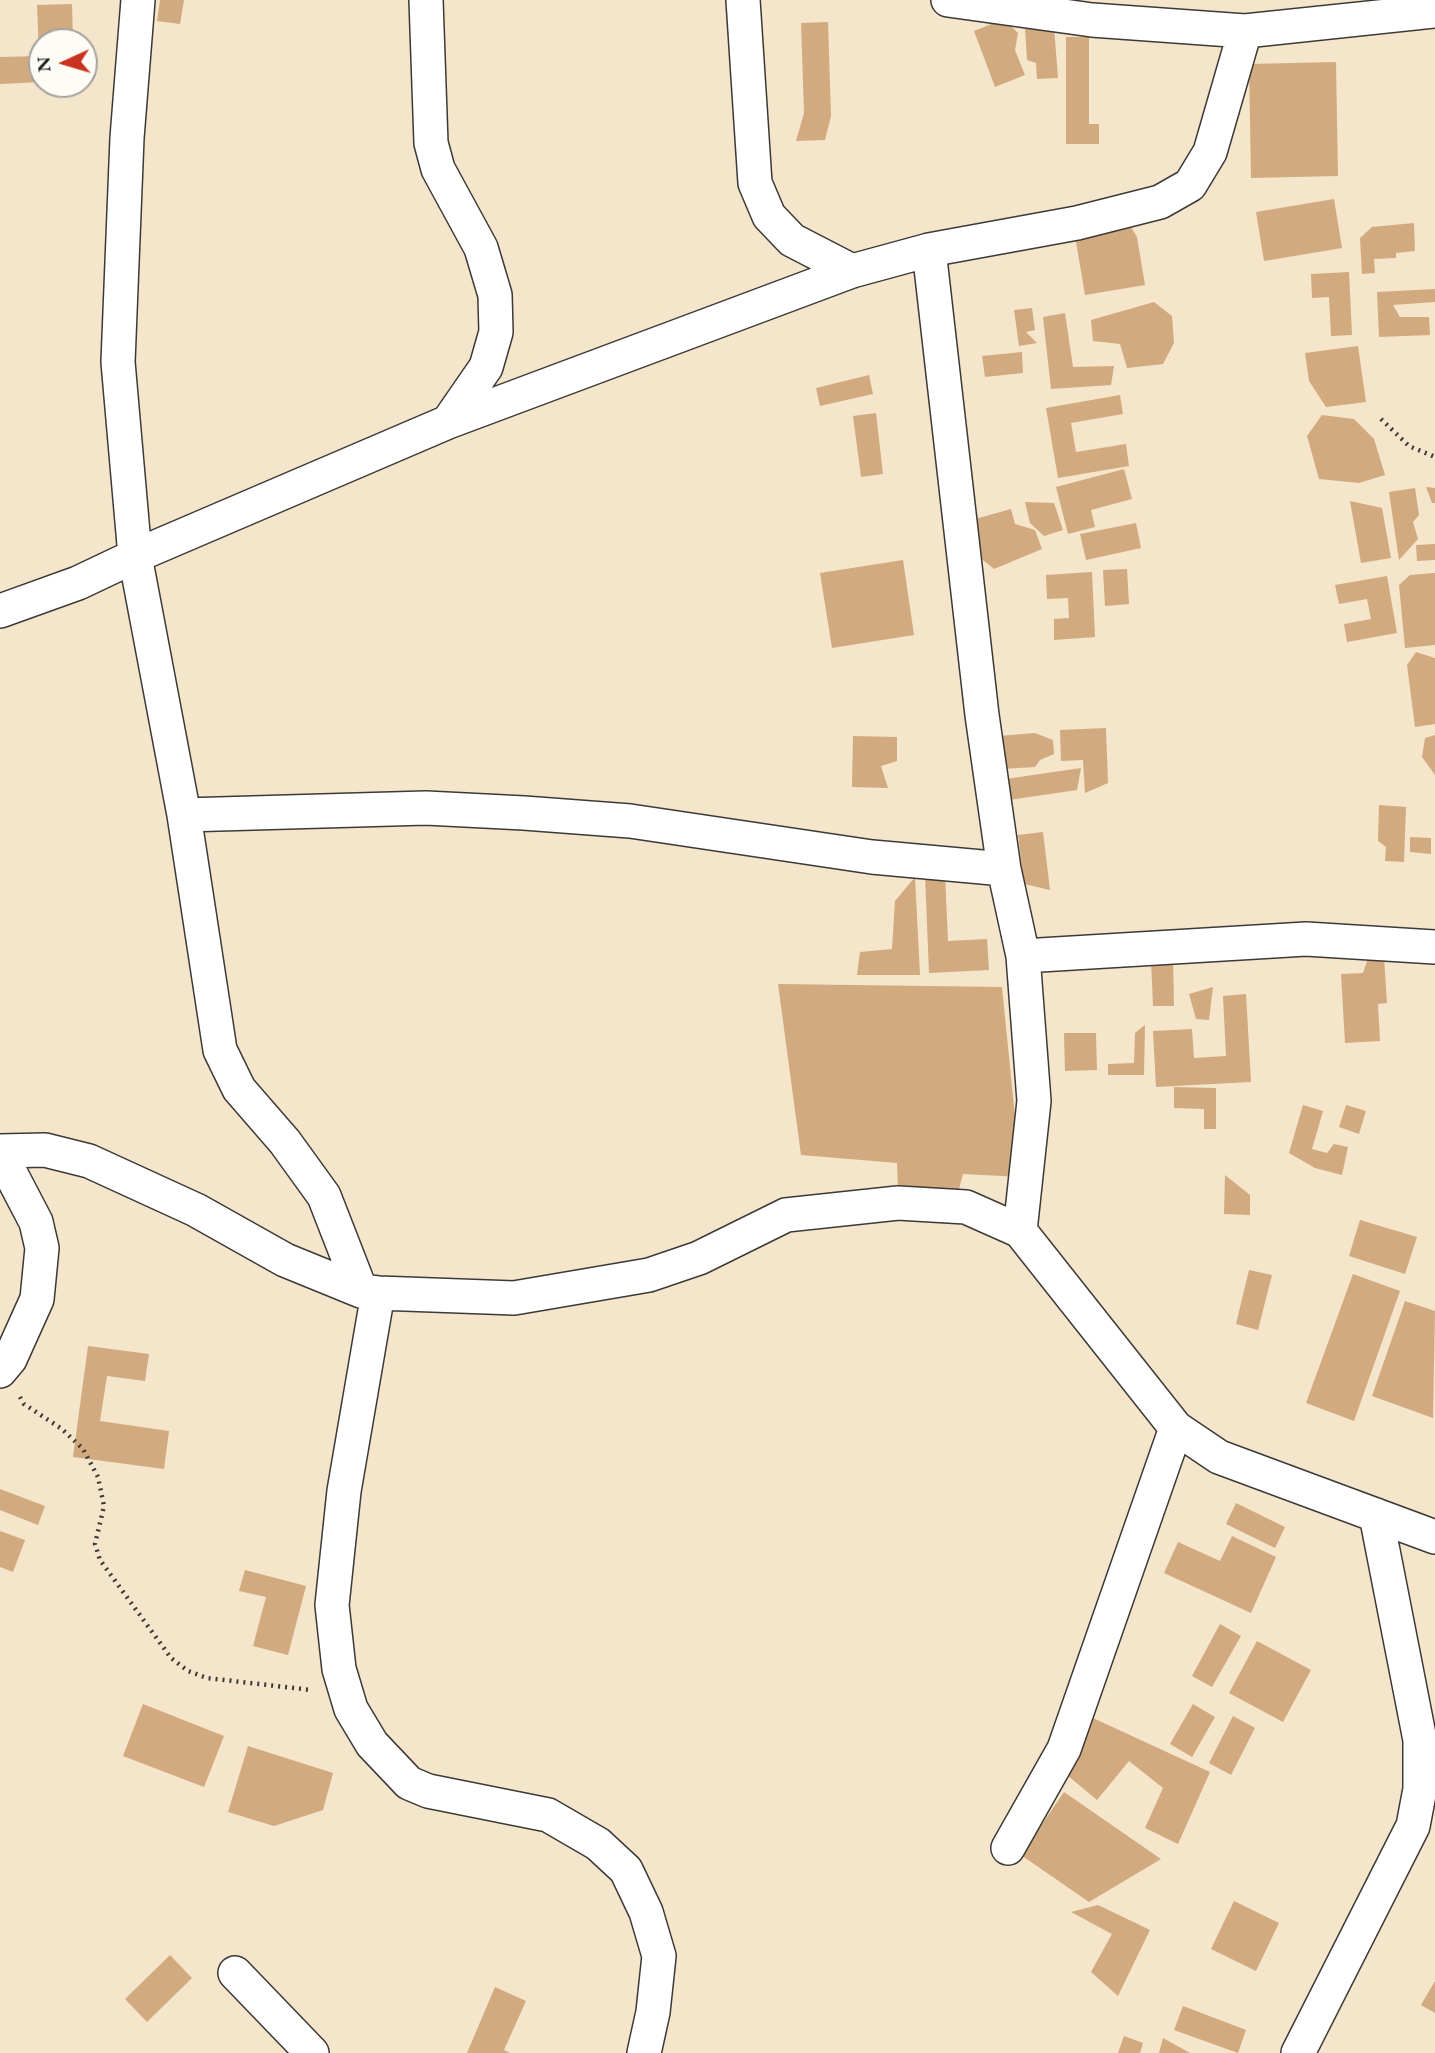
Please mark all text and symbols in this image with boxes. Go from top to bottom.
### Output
north arrow [28,28,98,98]
text: N [31,56,57,73]

